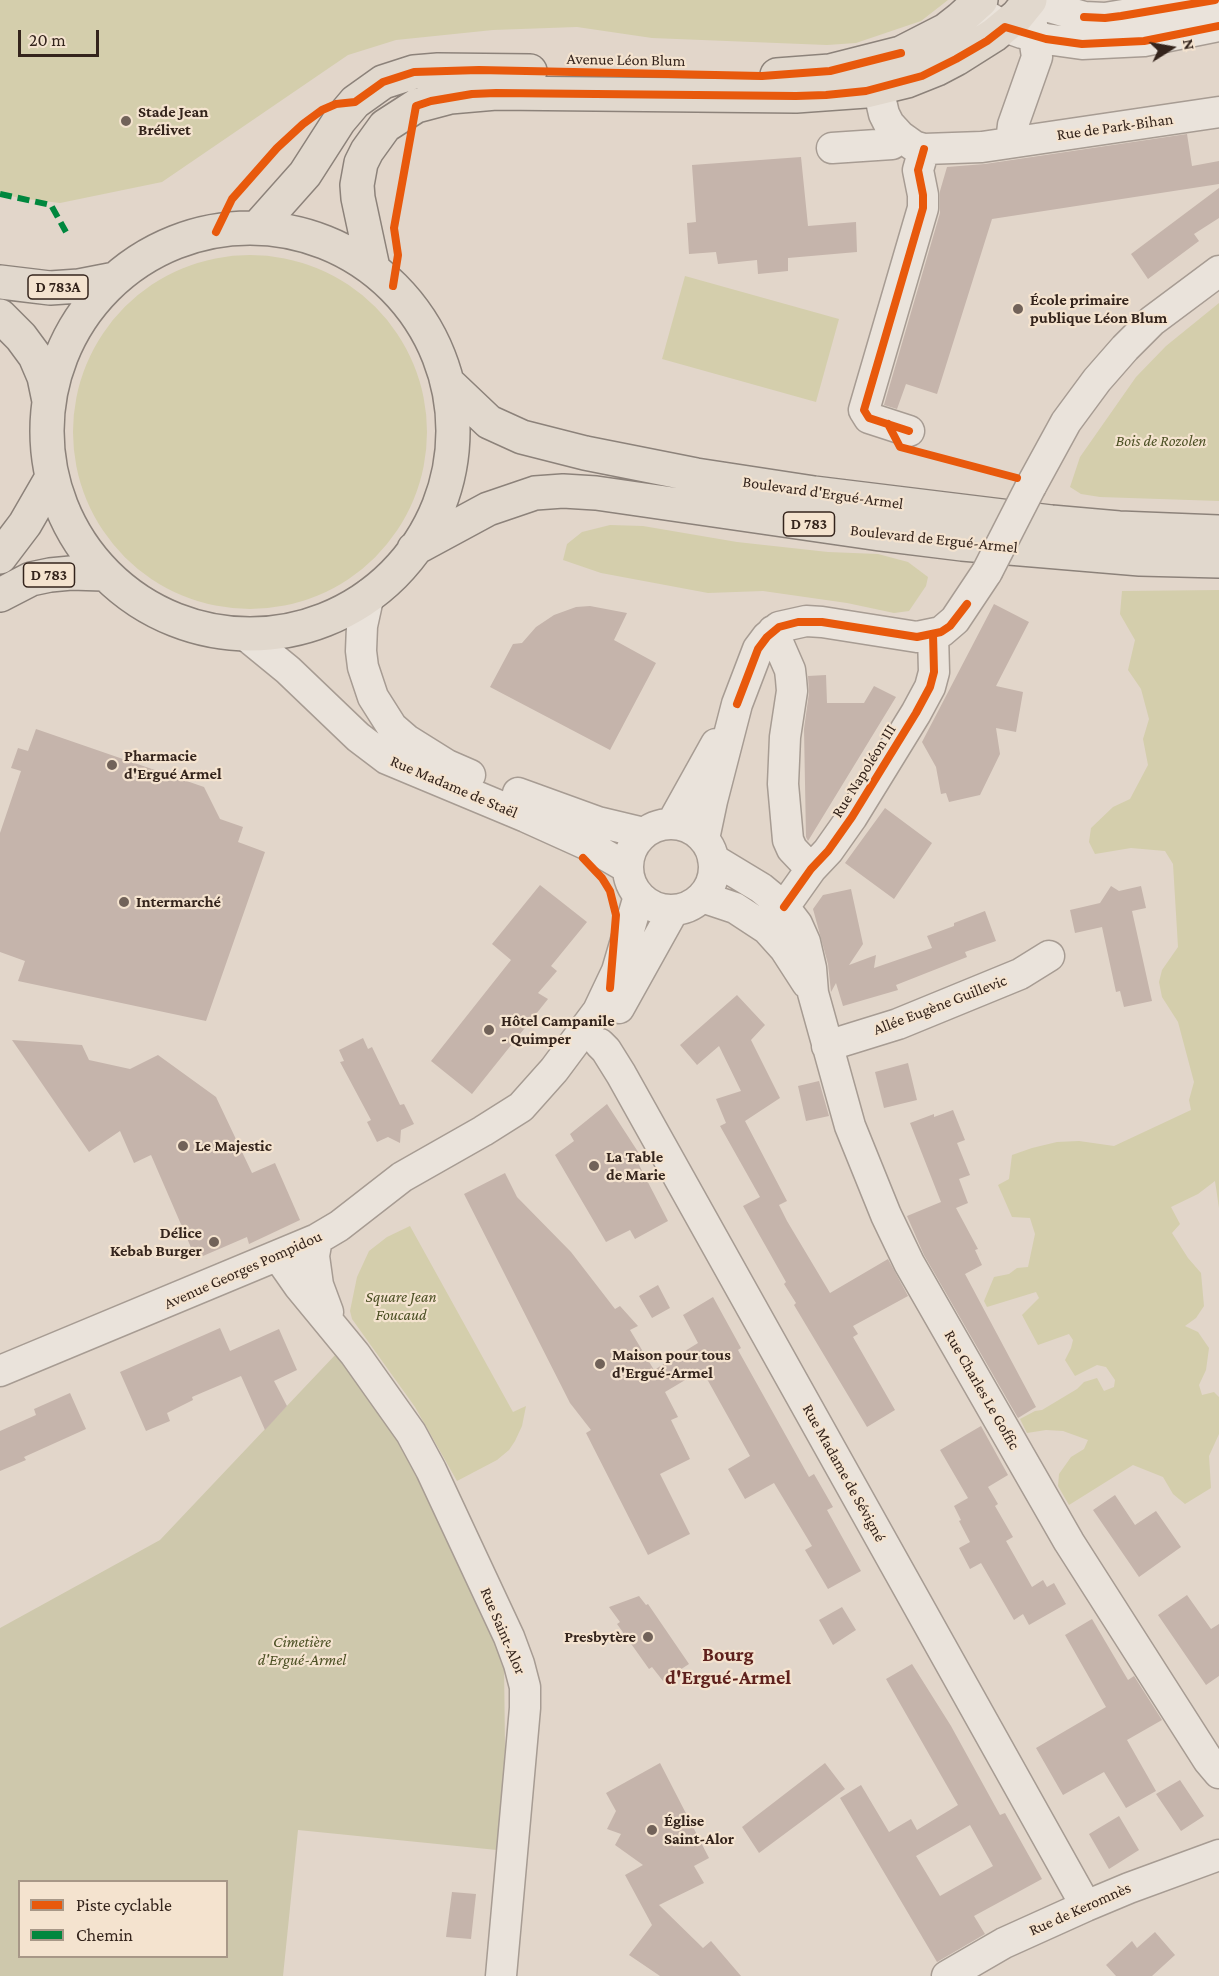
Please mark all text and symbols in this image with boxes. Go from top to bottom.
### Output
scale bar [21,18,102,56]
north arrow [1141,18,1201,78]
text: 20 m [29,30,66,50]
text: N [1180,37,1199,51]
street label: Avenue Léon Blum [566,49,686,71]
place label: Stade Jean Brélivet [138,102,208,140]
street label: Rue de Park-Bihan [1056,109,1174,145]
marker: Stade Jean Brélivet [119,114,133,128]
road number: D 783A [28,275,88,299]
place label: École primaire publique Léon Blum [1030,290,1167,328]
marker: École primaire publique Léon Blum [1011,302,1025,316]
park label: Bois de Rozolen [1116,431,1206,451]
street label: Boulevard d'Ergué-Armel [741,472,905,514]
road number: D 783 [784,512,834,536]
street label: Boulevard de Ergué-Armel [849,521,1019,557]
road number: D 783 [23,563,74,587]
street label: Rue Napoléon III [828,721,900,821]
place label: Pharmacie d'Ergué Armel [124,746,222,784]
street label: Rue Madame de Staël [387,752,521,822]
marker: Pharmacie d'Ergué Armel [105,758,119,772]
place label: Intermarché [136,892,221,912]
marker: Intermarché [117,895,131,909]
street label: Allée Eugène Guillevic [871,971,1009,1039]
place label: Hôtel Campanile - Quimper [501,1011,615,1049]
marker: Hôtel Campanile - Quimper [482,1023,496,1037]
place label: Le Majestic [195,1136,272,1156]
marker: Le Majestic [176,1139,190,1153]
place label: La Table de Marie [606,1147,665,1185]
marker: La Table de Marie [587,1159,601,1173]
place label: Délice Kebab Burger [110,1223,202,1261]
street label: Avenue Georges Pompidou [161,1227,325,1313]
marker: Délice Kebab Burger [207,1235,221,1249]
park label: Square Jean Foucaud [365,1287,437,1325]
street label: Rue Charles Le Goffic [940,1327,1024,1453]
place label: Maison pour tous d'Ergué-Armel [612,1345,731,1383]
marker: Maison pour tous d'Ergué-Armel [593,1357,607,1371]
street label: Rue Madame de Sévigné [798,1401,890,1545]
street label: Rue Saint-Alor [476,1585,530,1677]
place label: Presbytère [564,1627,636,1647]
marker: Presbytère [641,1630,655,1644]
park label: Cimetière d'Ergué-Armel [258,1632,346,1670]
district label: Bourg d'Ergué-Armel [665,1643,791,1690]
place label: Église Saint-Alor [664,1811,734,1849]
marker: Église Saint-Alor [645,1823,659,1837]
street label: Rue de Keromnès [1026,1878,1134,1940]
legend [18,1880,228,1958]
text: Piste cyclable [76,1895,172,1915]
text: Chemin [76,1925,133,1945]

